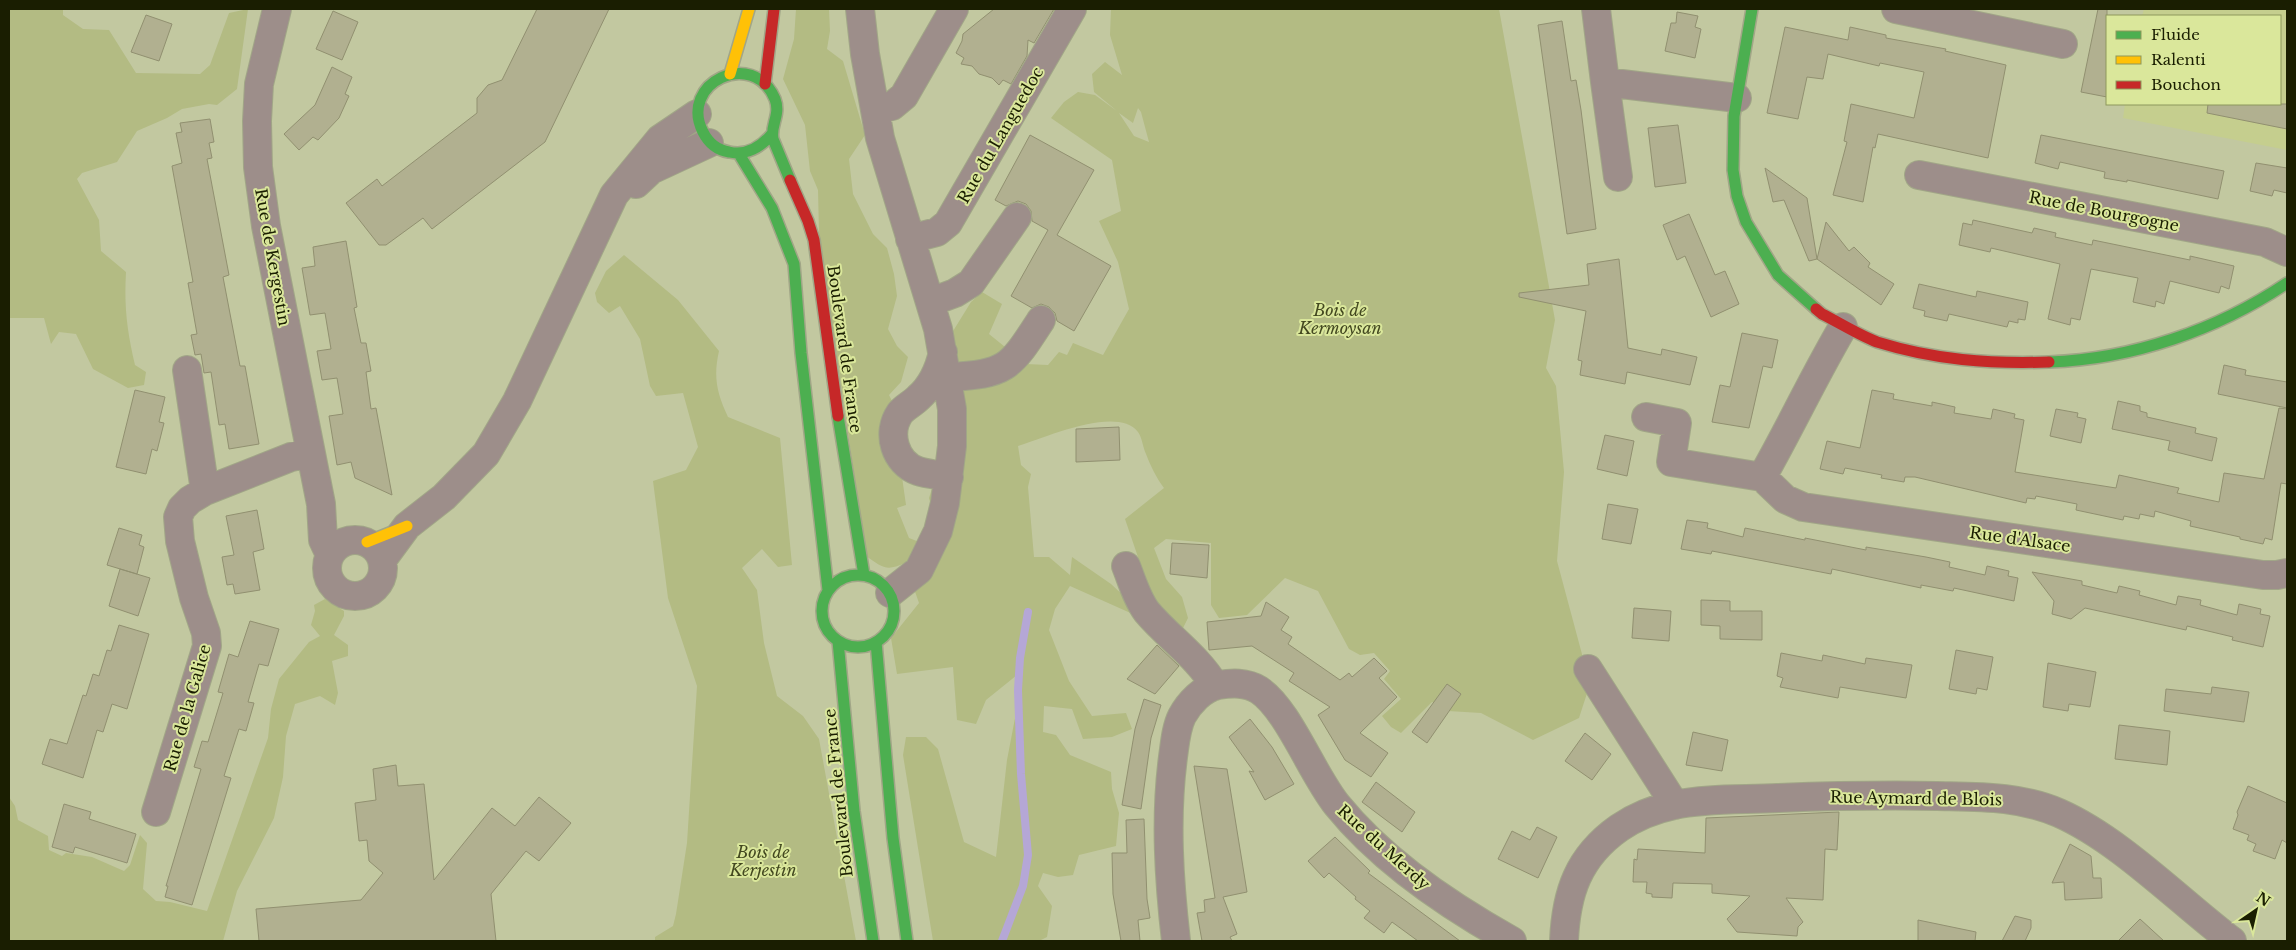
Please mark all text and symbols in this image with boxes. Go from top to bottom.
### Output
legend [2106,15,2281,105]
text: Fluide [2151,25,2200,44]
text: Ralenti [2151,50,2206,69]
street label: Rue du Languedoc [953,63,1047,207]
text: Bouchon [2151,75,2221,94]
street label: Rue de Kergestin [251,187,295,327]
street label: Rue de Bourgogne [2027,187,2181,235]
street label: Boulevard de France [823,264,867,434]
park label: Bois de Kermoysan [1297,300,1382,338]
street label: Rue d'Alsace [1968,522,2072,556]
street label: Rue de la Galice [159,642,215,774]
street label: Boulevard de France [819,708,857,878]
street label: Rue Aymard de Blois [1830,786,2002,810]
street label: Rue du Merdy [1334,800,1435,894]
park label: Bois de Kerjestin [729,842,796,880]
north arrow [2231,885,2281,935]
text: N [2253,888,2274,910]

